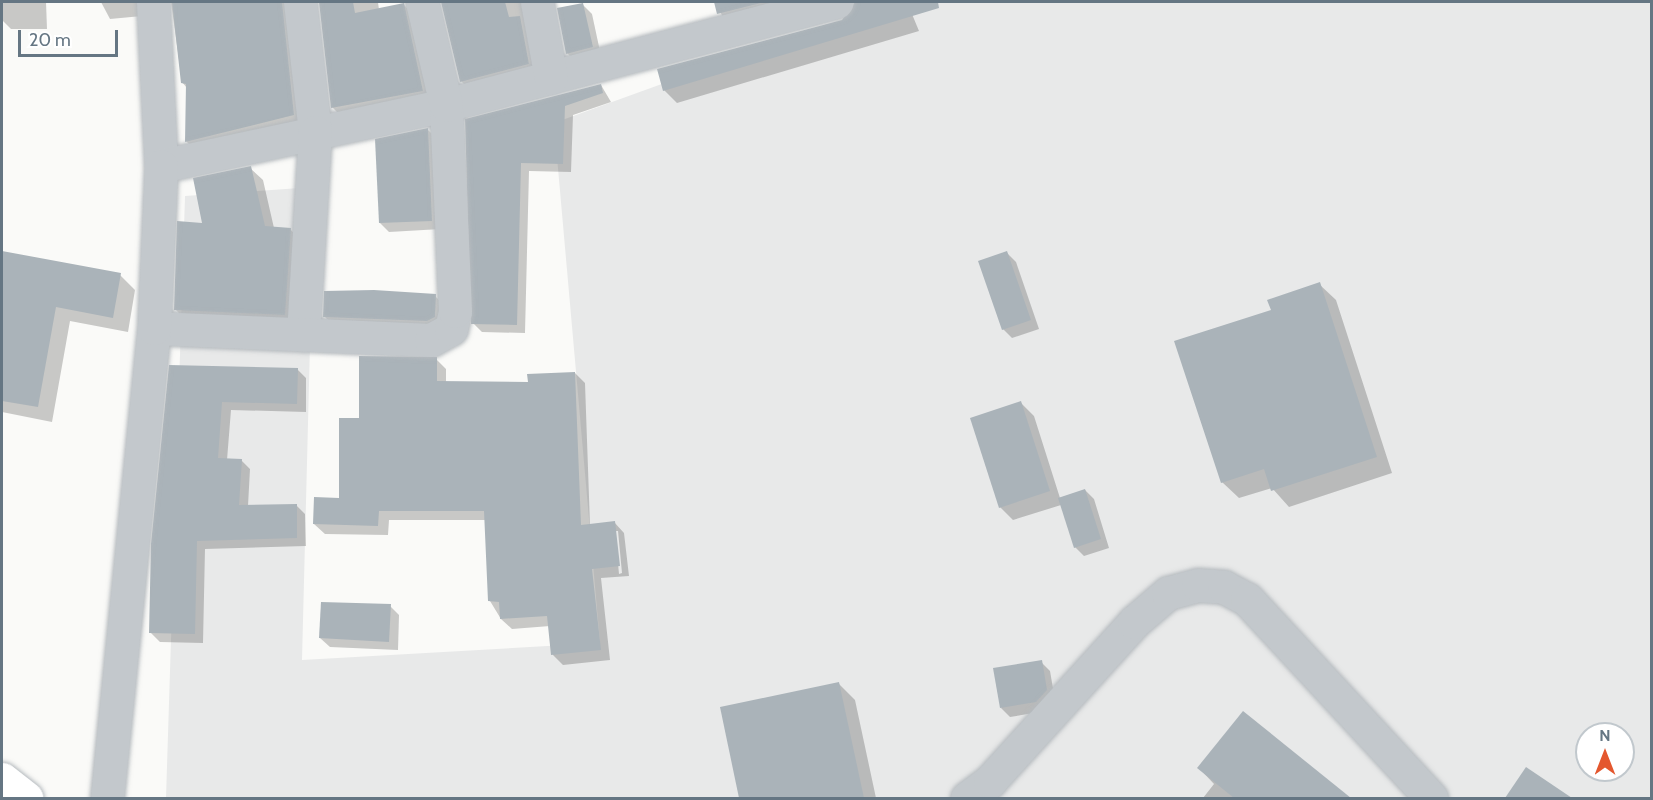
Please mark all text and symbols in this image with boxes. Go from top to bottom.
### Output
scale bar [21,18,122,56]
text: 20 m [29,29,71,51]
north arrow [1575,722,1635,782]
text: N [1599,726,1611,745]

